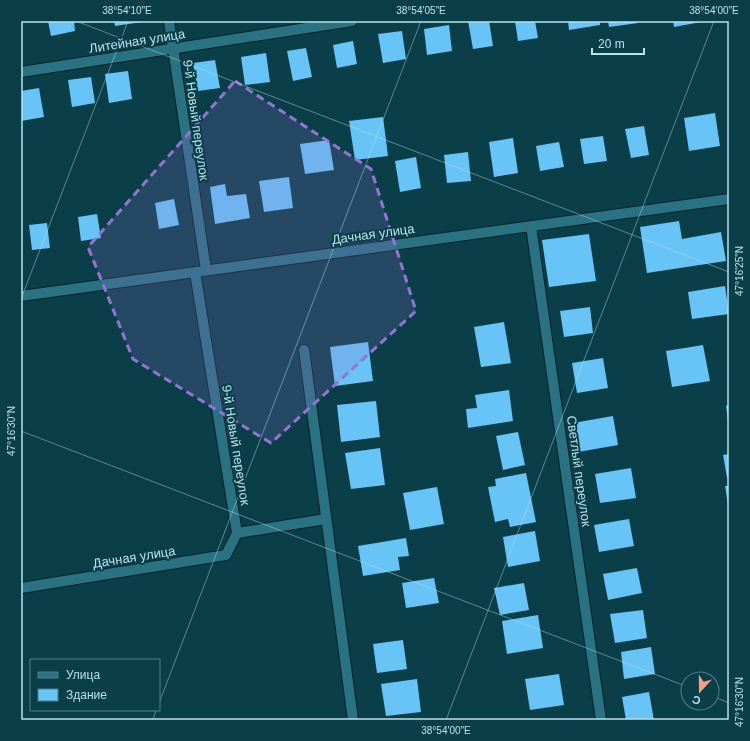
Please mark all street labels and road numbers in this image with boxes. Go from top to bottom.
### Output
street label: Литейная улица [88,26,187,56]
street label: 9-й Новый переулок [180,59,212,182]
street label: Дачная улица [331,221,416,247]
street label: 9-й Новый переулок [219,384,253,507]
street label: Светлый переулок [564,415,594,528]
street label: Дачная улица [92,543,177,571]

